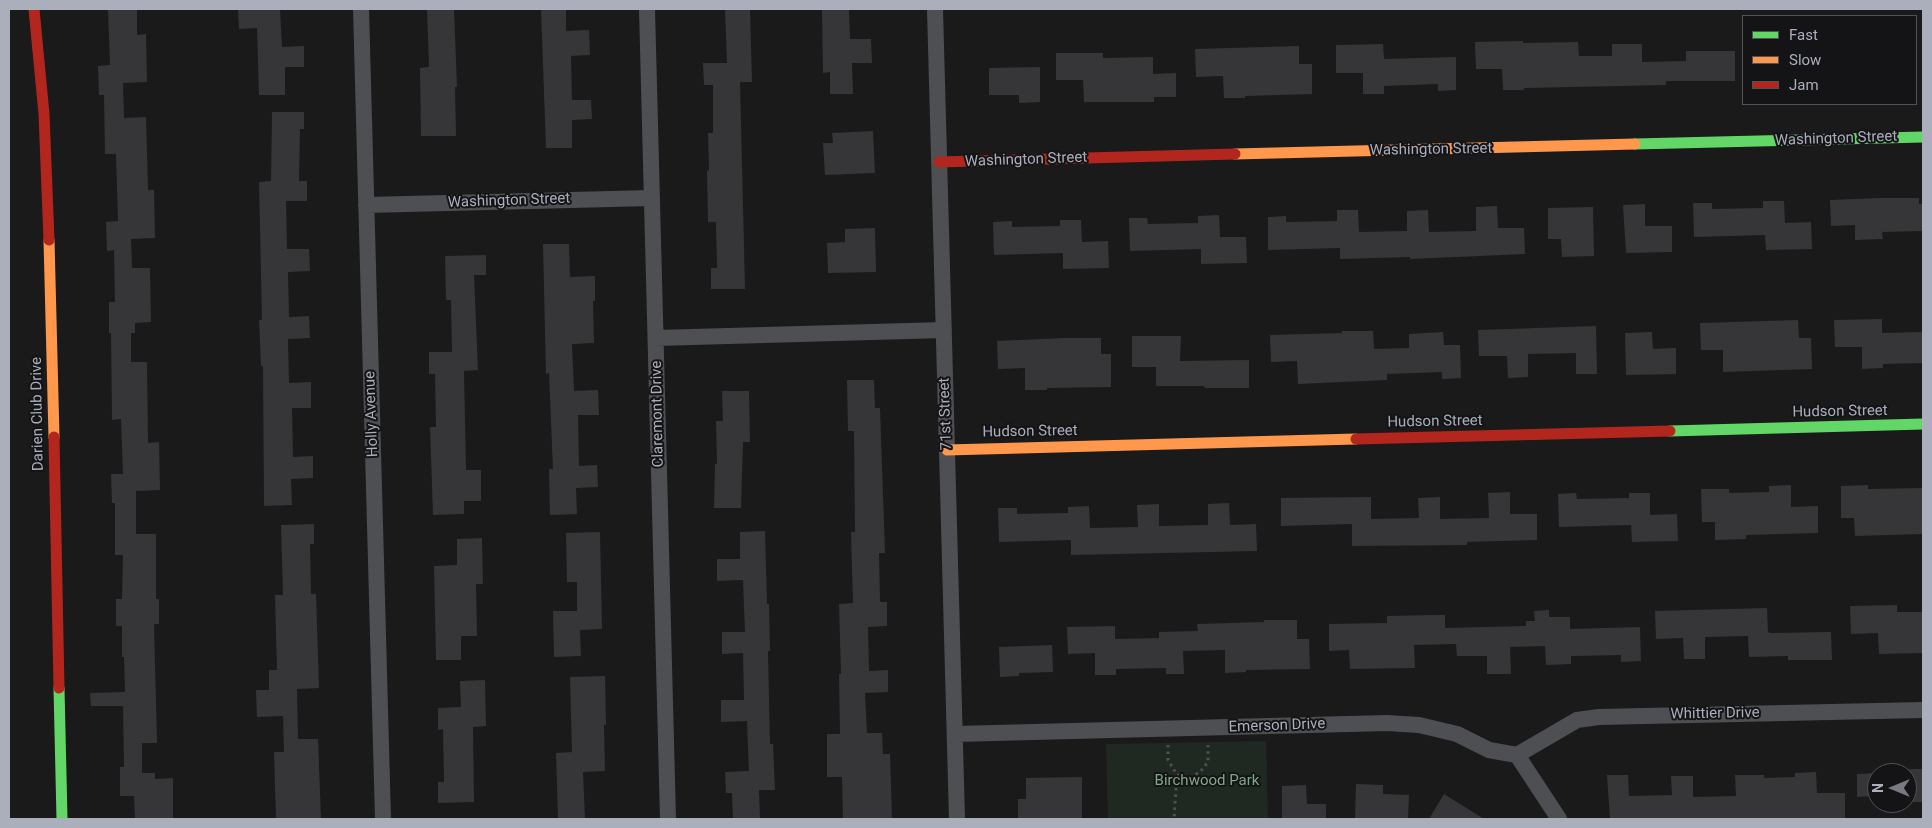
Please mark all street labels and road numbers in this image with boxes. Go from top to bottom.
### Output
street label: Washington Street [1774,128,1898,150]
street label: Washington Street [1370,140,1492,160]
street label: Washington Street [964,149,1088,171]
street label: Washington Street [447,190,571,212]
street label: Darien Club Drive [28,357,48,471]
street label: Claremont Drive [648,360,668,468]
street label: Holly Avenue [361,371,383,457]
street label: 71st Street [936,377,956,451]
street label: Hudson Street [1792,402,1888,422]
street label: Hudson Street [1387,412,1483,432]
street label: Hudson Street [982,422,1078,442]
street label: Whittier Drive [1670,704,1760,724]
street label: Emerson Drive [1228,715,1326,737]

